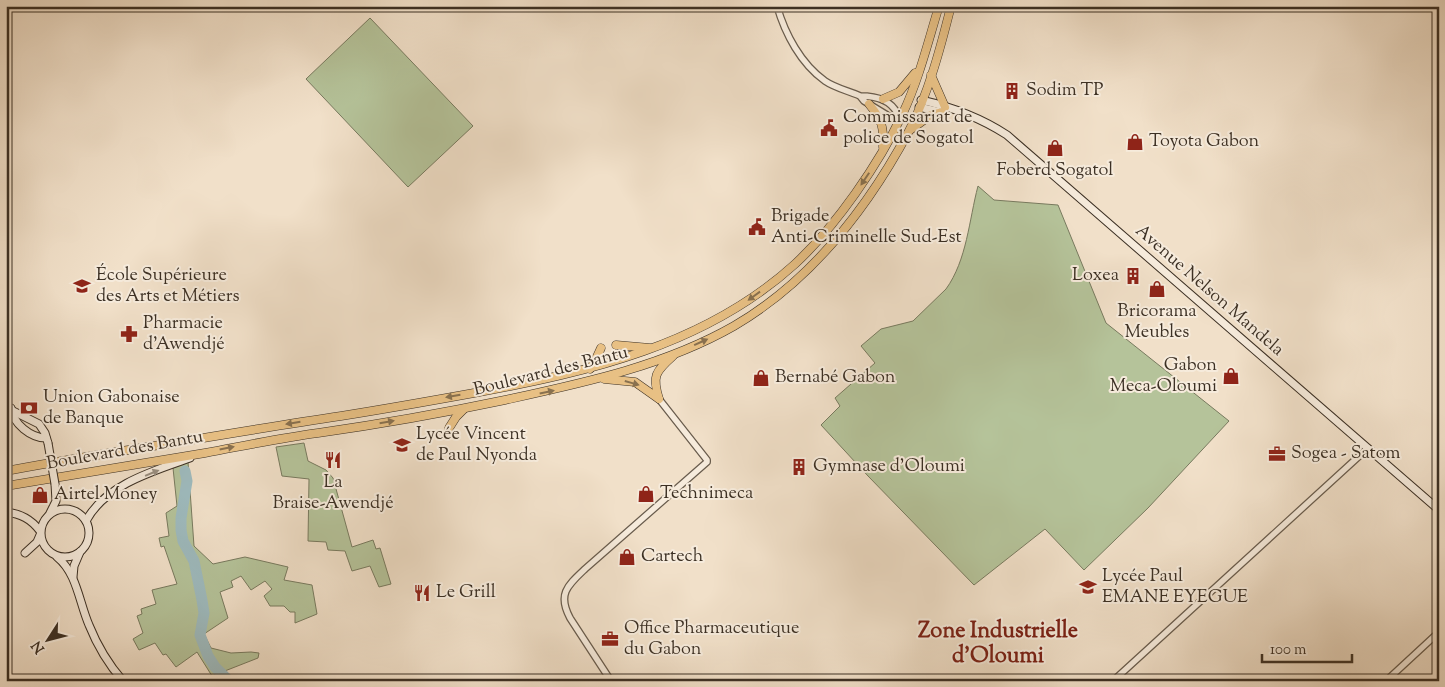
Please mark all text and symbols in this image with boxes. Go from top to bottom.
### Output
place label: Sodim TP [1026,78,1103,104]
building icon: Sodim TP [1002,81,1022,101]
place label: Commissariat de police de Sogatol [843,105,974,152]
public building icon: Commissariat de police de Sogatol [819,118,839,138]
place label: Toyota Gabon [1149,129,1260,155]
shop icon: Toyota Gabon [1125,132,1145,152]
shop icon: Foberd Sogatol [1045,138,1065,158]
place label: Foberd Sogatol [997,158,1113,184]
one-way arrow [860,172,870,185]
place label: Brigade Anti-Criminelle Sud-Est [771,204,962,251]
public building icon: Brigade Anti-Criminelle Sud-Est [747,217,767,237]
street label: Avenue Nelson Mandela [1129,219,1289,363]
place label: École Supérieure des Arts et Métiers [96,263,240,310]
place label: Loxea [1072,263,1119,289]
building icon: Loxea [1123,266,1143,286]
school or university icon: École Supérieure des Arts et Métiers [72,276,92,296]
shop icon: Bricorama Meubles [1147,279,1167,299]
one-way arrow [747,291,761,301]
place label: Bricorama Meubles [1117,299,1197,346]
place label: Pharmacie d'Awendjé [143,311,225,358]
pharmacy icon: Pharmacie d'Awendjé [119,324,139,344]
one-way arrow [694,338,708,346]
street label: Boulevard des Bantu [471,340,631,404]
place label: Gabon Meca-Oloumi [1110,353,1217,400]
place label: Bernabé Gabon [775,365,896,391]
shop icon: Gabon Meca-Oloumi [1221,366,1241,386]
shop icon: Bernabé Gabon [751,368,771,388]
one-way arrow [624,379,639,387]
place label: Union Gabonaise de Banque [43,385,180,432]
one-way arrow [539,388,554,396]
one-way arrow [445,393,461,401]
bank icon: Union Gabonaise de Banque [19,398,39,418]
one-way arrow [380,418,396,426]
one-way arrow [285,419,301,427]
place label: Lycée Vincent de Paul Nyonda [416,422,537,469]
street label: Boulevard des Bantu [45,424,205,478]
school or university icon: Lycée Vincent de Paul Nyonda [392,435,412,455]
place label: Sogea - Satom [1291,441,1401,467]
one-way arrow [219,444,235,452]
office icon: Sogea - Satom [1267,444,1287,464]
restaurant icon: La Braise-Awendjé [323,450,343,470]
place label: Gymnase d'Oloumi [813,454,965,480]
building icon: Gymnase d'Oloumi [789,457,809,477]
one-way arrow [144,469,159,476]
place label: La Braise-Awendjé [272,470,394,517]
place label: Technimeca [660,481,753,507]
place label: Airtel Money [54,482,157,508]
shop icon: Technimeca [636,484,656,504]
shop icon: Airtel Money [30,485,50,505]
place label: Cartech [641,544,704,570]
shop icon: Cartech [617,547,637,567]
place label: Lycée Paul EMANE EYEGUE [1102,564,1248,611]
school or university icon: Lycée Paul EMANE EYEGUE [1078,577,1098,597]
place label: Le Grill [436,580,496,606]
restaurant icon: Le Grill [412,583,432,603]
north arrow [22,614,72,664]
place label: Office Pharmaceutique du Gabon [624,616,799,663]
district label: Zone Industrielle d'Oloumi [918,616,1078,673]
office icon: Office Pharmaceutique du Gabon [600,629,620,649]
scale bar [1262,632,1352,664]
text: N [28,636,50,657]
text: 100 m [1270,640,1307,661]

